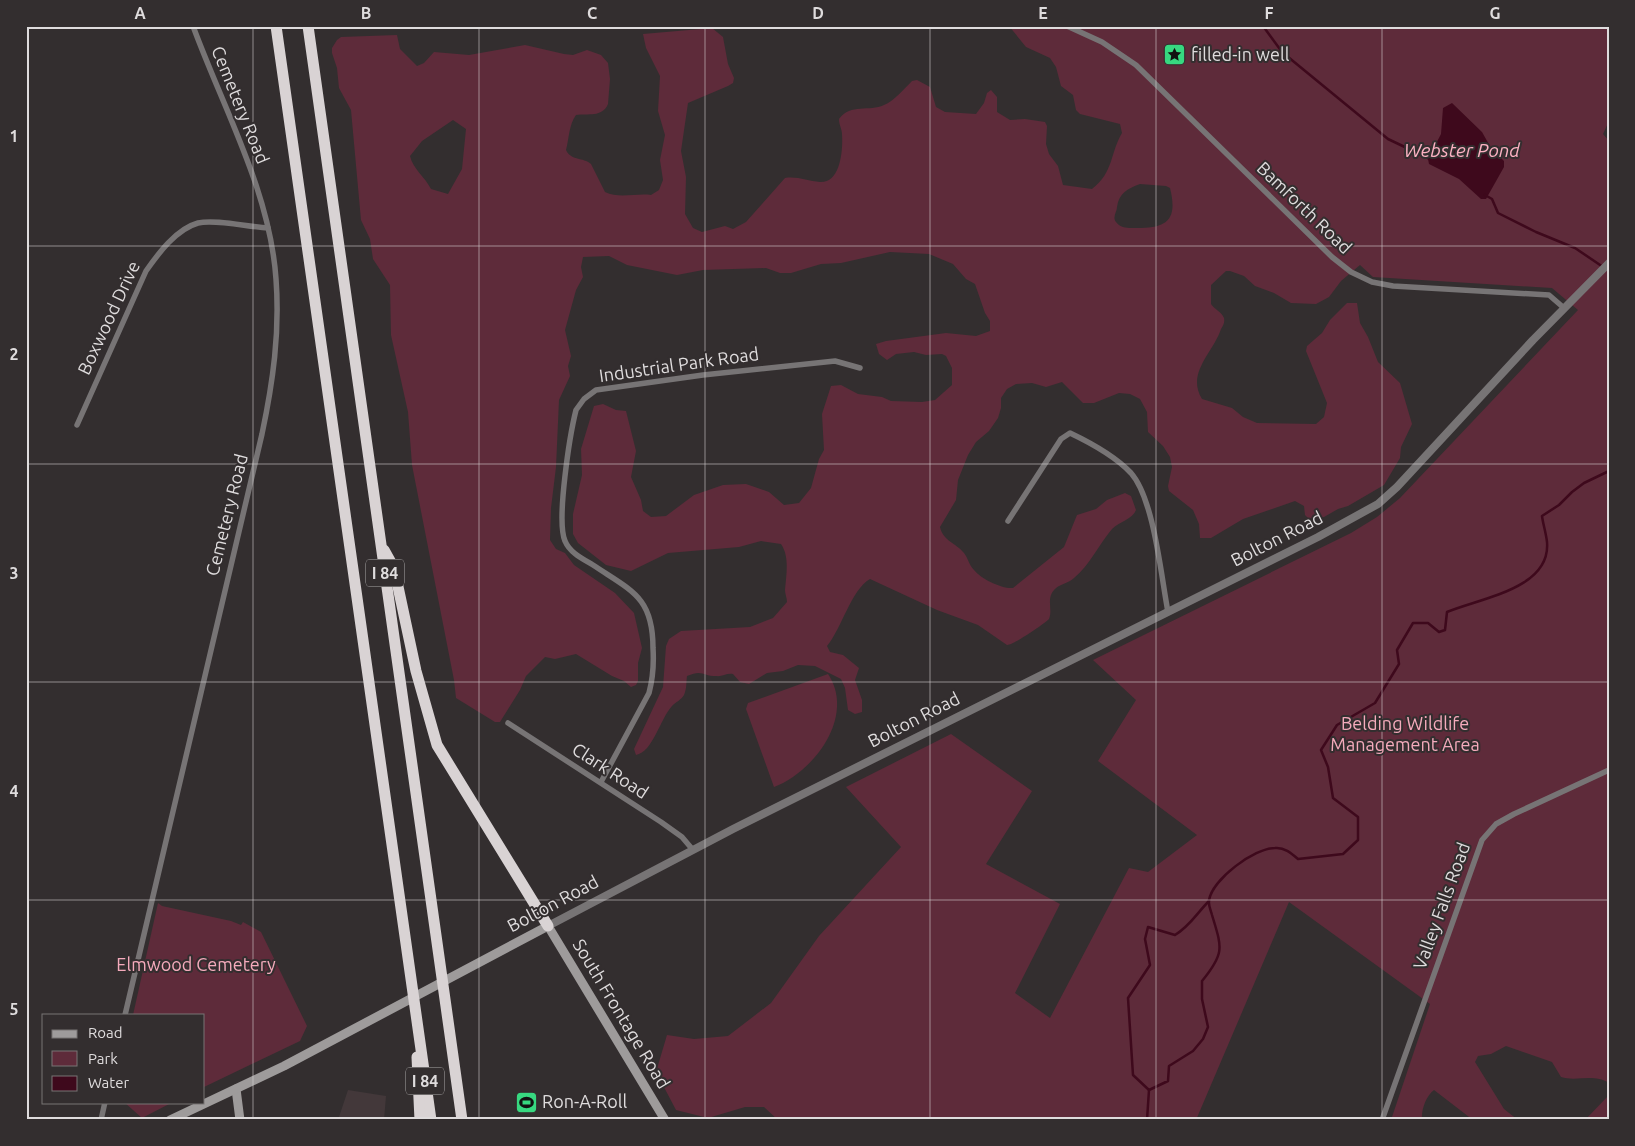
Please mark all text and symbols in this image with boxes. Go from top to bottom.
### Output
text: A [134,4,146,22]
text: B [361,4,371,22]
text: C [587,4,597,22]
text: D [812,4,824,22]
text: E [1038,4,1048,22]
text: F [1265,4,1274,22]
text: G [1489,4,1501,22]
street label: Cemetery Road [208,43,274,166]
place icon: filled-in well [1163,43,1187,67]
place label: filled-in well [1191,44,1290,64]
text: 1 [9,127,19,145]
water label: Webster Pond [1404,139,1521,161]
street label: Bamforth Road [1253,157,1356,257]
street label: Boxwood Drive [73,258,143,378]
street label: Industrial Park Road [598,343,760,385]
text: 2 [9,345,19,363]
street label: Cemetery Road [201,452,251,578]
street label: Bolton Road [1227,506,1326,570]
road number: I 84 [366,560,404,586]
text: 3 [9,564,19,582]
street label: Bolton Road [864,687,963,751]
park label: Belding Wildlife Management Area [1330,713,1480,754]
street label: Clark Road [569,738,652,802]
text: 4 [9,782,19,800]
street label: Valley Falls Road [1409,840,1473,972]
street label: Bolton Road [504,871,601,935]
street label: South Frontage Road [569,935,674,1092]
park label: Elmwood Cemetery [116,954,276,974]
text: 5 [9,1000,19,1018]
legend [42,1014,205,1104]
text: Road [88,1024,123,1041]
text: Park [88,1050,118,1067]
road number: I 84 [406,1068,444,1094]
text: Water [88,1074,129,1091]
sports icon: Ron-A-Roll [514,1090,538,1114]
place label: Ron-A-Roll [542,1091,628,1111]

